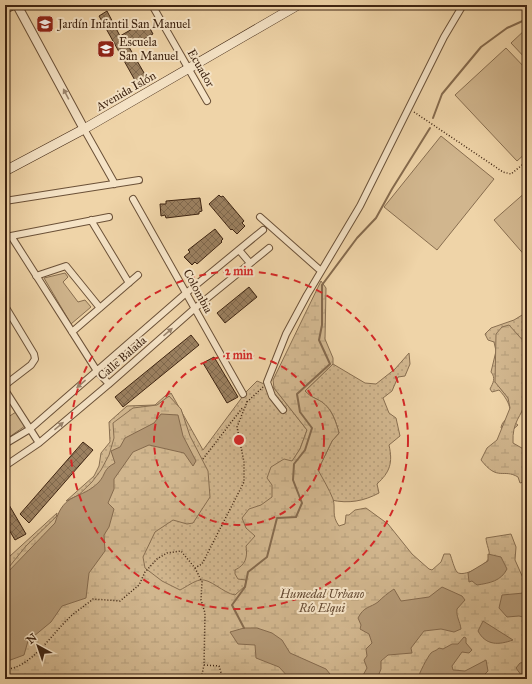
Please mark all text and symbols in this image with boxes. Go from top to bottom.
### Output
school or university icon: Jardín Infantil San Manuel [35,14,55,34]
place label: Jardín Infantil San Manuel [56,17,191,32]
place label: Escuela San Manuel [119,35,179,63]
school or university icon: Escuela San Manuel [96,39,116,59]
street label: Ecuador [185,46,218,90]
street label: Avenida Islón [93,68,159,114]
one-way arrow [63,88,69,100]
text: 2 min [225,264,254,278]
street label: Colombia [180,267,216,316]
one-way arrow [163,328,173,337]
street label: Calle Balada [95,333,150,383]
text: 1 min [225,348,253,362]
one-way arrow [76,380,87,389]
one-way arrow [53,422,64,431]
centre of rings [232,433,246,447]
park label: Humedal Urbano Río Elqui [279,587,365,615]
north arrow [18,626,58,666]
text: N [24,630,40,647]

